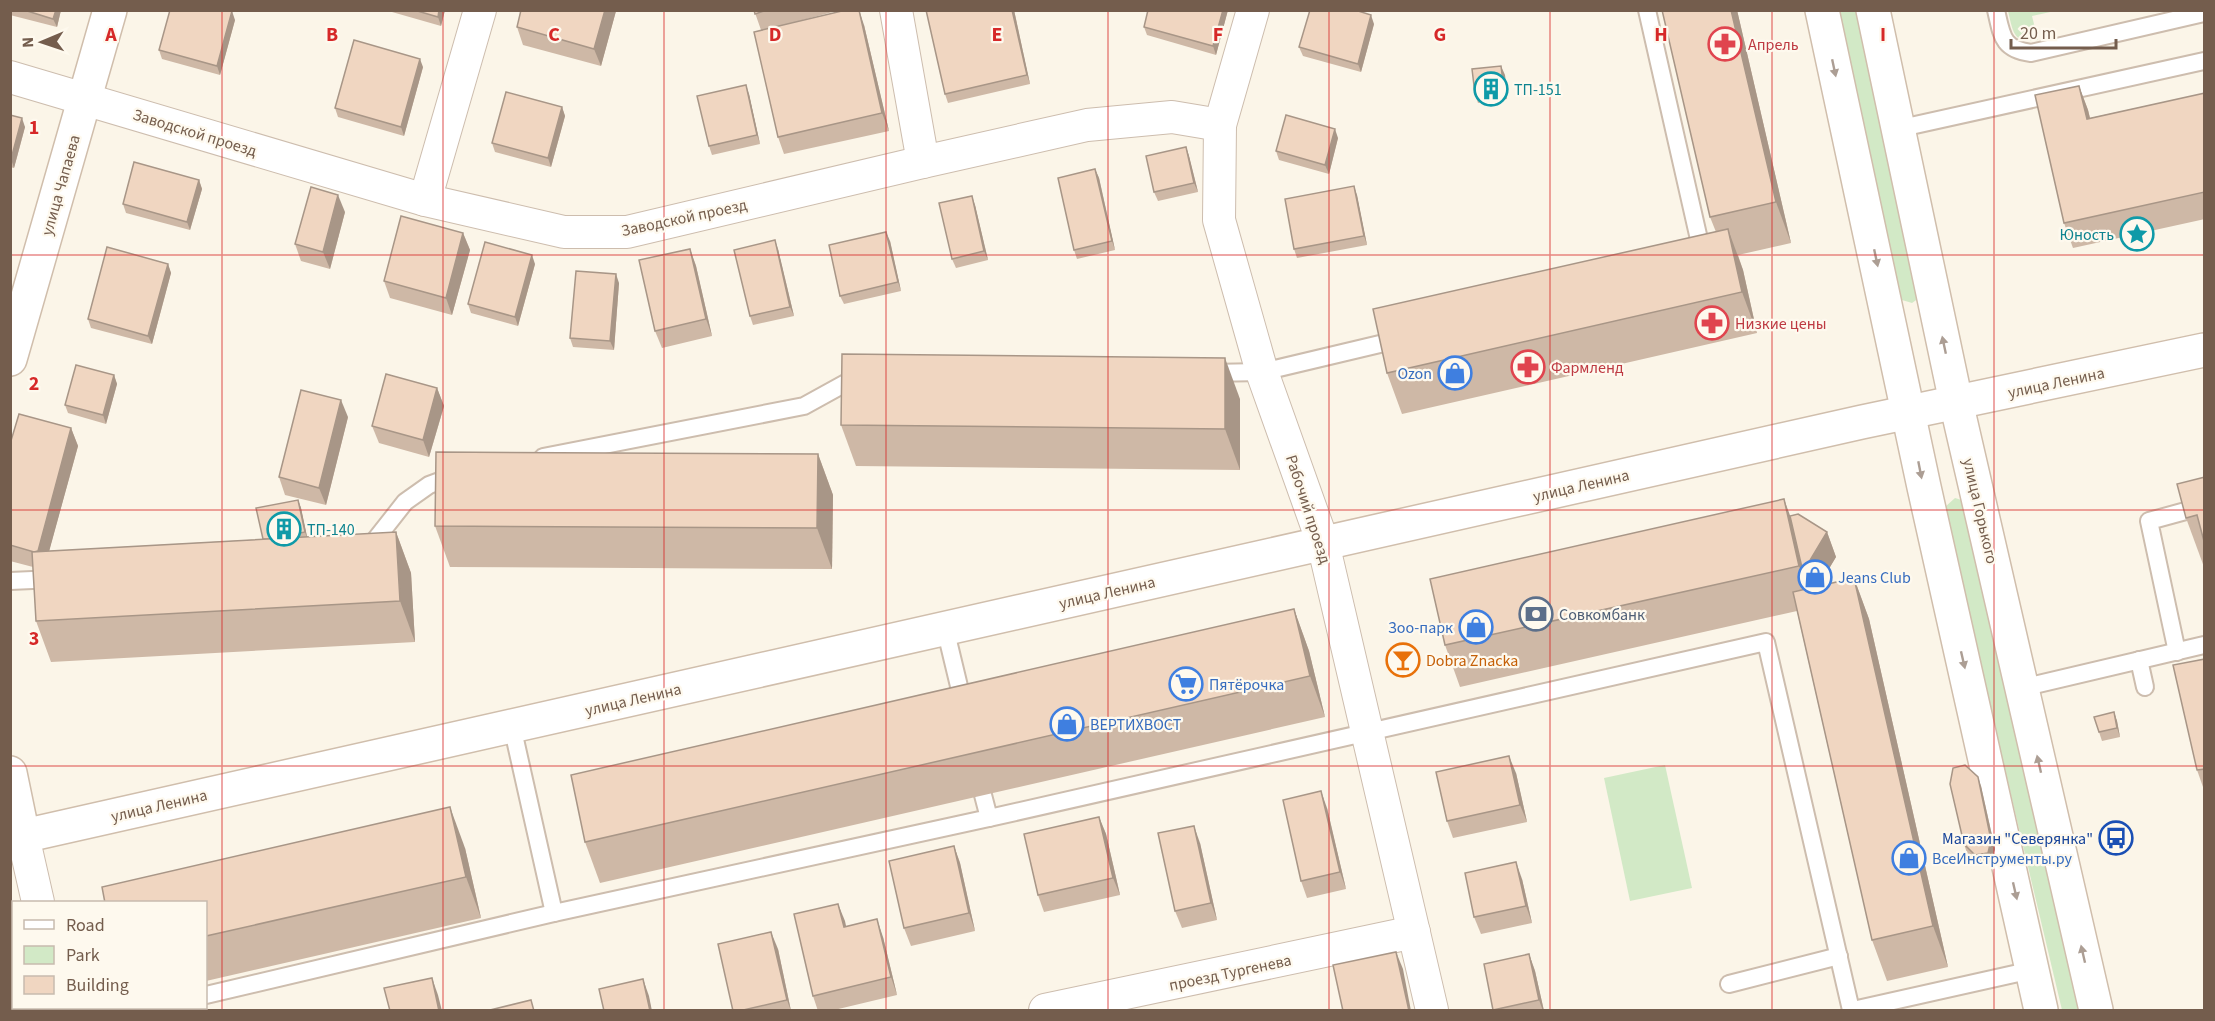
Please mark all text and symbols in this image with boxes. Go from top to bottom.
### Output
north arrow [12,12,72,72]
scale bar [2011,12,2116,50]
text: A [104,21,117,49]
text: B [326,21,338,49]
text: C [548,21,560,49]
text: D [769,21,781,49]
text: E [992,21,1002,49]
text: F [1213,21,1223,49]
text: G [1434,21,1446,49]
text: H [1654,21,1668,49]
text: I [1880,21,1886,49]
text: 20 m [2020,21,2056,46]
pharmacy icon: Апрель [1707,26,1743,62]
place label: Апрель [1748,34,1799,56]
text: N [17,37,39,48]
one-way arrow [1830,58,1840,77]
building icon: ТП-151 [1473,71,1509,107]
place label: ТП-151 [1514,79,1562,101]
street label: Заводской проезд [130,104,260,162]
text: 1 [29,114,39,142]
street label: улица Чапаева [36,132,86,238]
street label: Заводской проезд [619,194,750,242]
place icon: Юность [2119,216,2155,252]
place label: Юность [2059,224,2114,246]
one-way arrow [1872,249,1881,268]
pharmacy icon: Низкие цены [1694,305,1730,341]
place label: Низкие цены [1735,313,1827,335]
one-way arrow [1938,336,1948,354]
pharmacy icon: Фармленд [1510,349,1546,385]
shop icon: Ozon [1437,355,1473,391]
place label: Фармленд [1551,357,1624,379]
street label: улица Ленина [2006,362,2107,404]
place label: Ozon [1397,363,1432,385]
text: 2 [29,370,39,398]
street label: Рабочий проезд [1280,452,1336,567]
street label: улица Горького [1957,456,2003,566]
one-way arrow [1916,460,1926,479]
street label: улица Ленина [1531,464,1632,508]
building icon: ТП-140 [266,511,302,547]
place label: ТП-140 [307,519,355,541]
shop icon: Jeans Club [1797,559,1833,595]
place label: Jeans Club [1838,567,1911,589]
street label: улица Ленина [1057,571,1158,615]
bank icon: Совкомбанк [1518,596,1554,632]
place label: Совкомбанк [1559,604,1645,626]
shop icon: Зоо-парк [1458,609,1494,645]
place label: Зоо-парк [1388,617,1453,639]
text: 3 [29,625,39,653]
bar icon: Dobra Znacka [1385,642,1421,678]
place label: Dobra Znacka [1426,650,1518,672]
one-way arrow [1958,651,1968,669]
supermarket icon: Пятёрочка [1168,666,1204,702]
place label: Пятёрочка [1209,674,1284,696]
street label: улица Ленина [583,678,684,722]
shop icon: ВЕРТИХВОСТ [1049,706,1085,742]
place label: ВЕРТИХВОСТ [1090,714,1182,736]
one-way arrow [2033,754,2043,773]
street label: улица Ленина [109,784,210,828]
bus stop icon: Магазин "Северянка" [2098,820,2134,856]
place label: Магазин "Северянка" [1942,828,2093,850]
shop icon: ВсеИнструменты.ру [1891,840,1927,876]
place label: ВсеИнструменты.ру [1932,848,2073,870]
one-way arrow [2010,882,2020,901]
legend [12,901,207,1009]
text: Road [66,913,105,938]
text: Park [66,943,100,968]
one-way arrow [2077,944,2087,963]
street label: проезд Тургенева [1167,949,1293,997]
text: Building [66,973,129,998]

